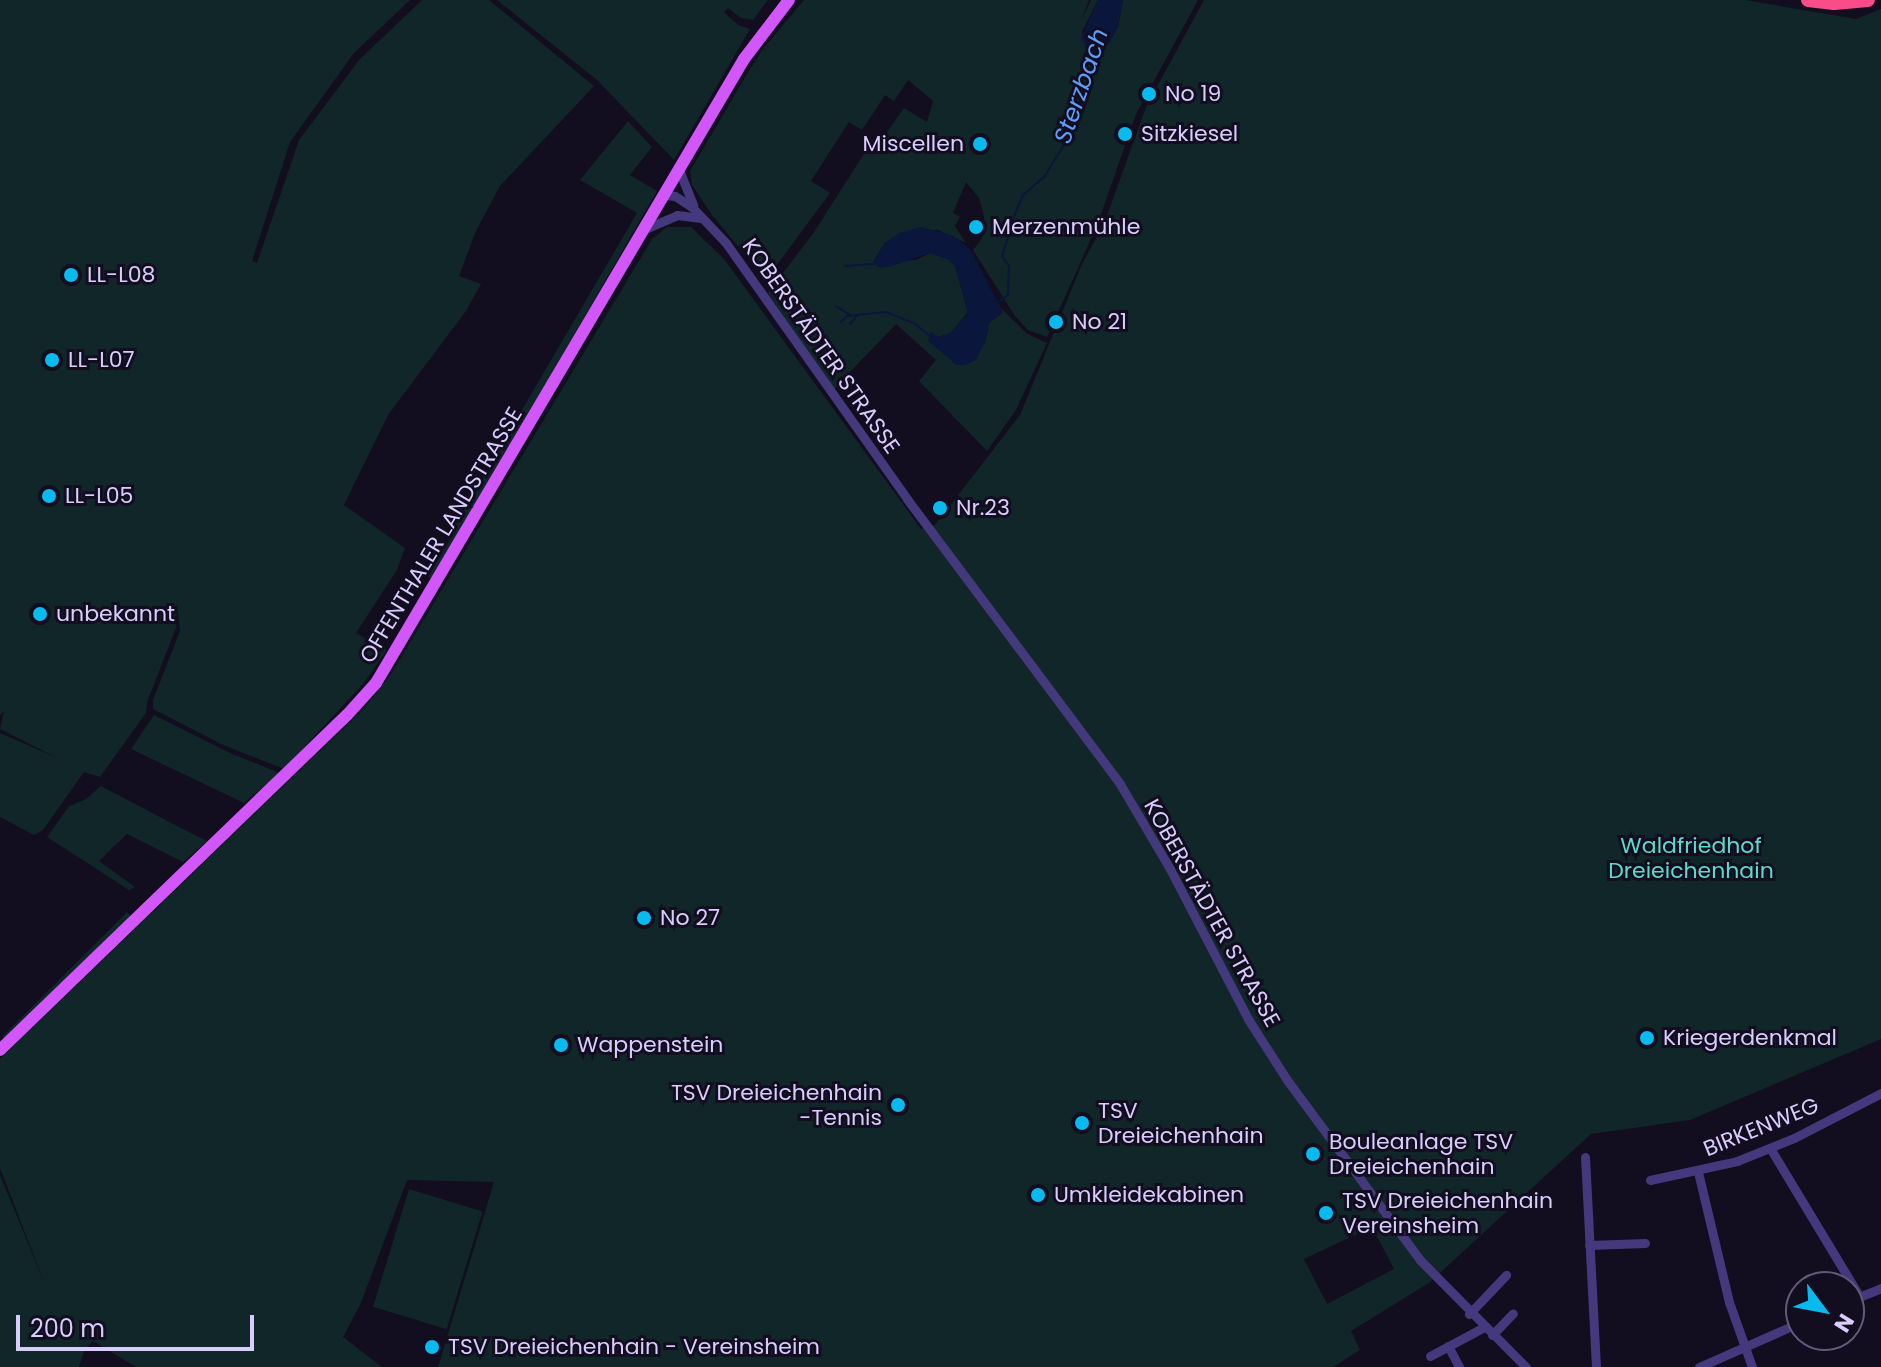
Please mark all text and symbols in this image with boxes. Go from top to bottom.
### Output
water label: Sterzbach [1048,25,1114,147]
place label: No 19 [1165,81,1221,107]
marker: No 19 [1140,85,1158,103]
place label: Sitzkiesel [1141,121,1238,147]
marker: Sitzkiesel [1116,125,1134,143]
place label: Miscellen [863,131,964,157]
marker: Miscellen [971,135,989,153]
place label: Merzenmühle [992,214,1140,240]
marker: Merzenmühle [967,218,985,236]
street label: KOBERSTÄDTER STRASSE [737,233,905,459]
place label: LL-L08 [87,262,155,288]
marker: LL-L08 [62,266,80,284]
place label: No 21 [1072,309,1127,335]
marker: No 21 [1047,313,1065,331]
place label: LL-L07 [68,347,134,373]
marker: LL-L07 [43,351,61,369]
street label: OFFENTHALER LANDSTRASSE [354,402,528,668]
place label: LL-L05 [65,483,133,509]
marker: LL-L05 [40,487,58,505]
place label: Nr.23 [956,495,1010,521]
marker: Nr.23 [931,499,949,517]
place label: unbekannt [56,601,175,627]
marker: unbekannt [31,605,49,623]
street label: KOBERSTÄDTER STRASSE [1138,794,1286,1032]
park label: Waldfriedhof Dreieichenhain [1608,832,1774,884]
place label: No 27 [660,905,720,931]
marker: No 27 [635,909,653,927]
place label: Kriegerdenkmal [1663,1025,1837,1051]
marker: Kriegerdenkmal [1638,1029,1656,1047]
place label: Wappenstein [577,1032,723,1058]
marker: Wappenstein [552,1036,570,1054]
place label: TSV Dreieichenhain -Tennis [671,1079,882,1130]
street label: BIRKENWEG [1699,1092,1823,1162]
marker: TSV Dreieichenhain -Tennis [889,1096,907,1114]
place label: TSV Dreieichenhain [1098,1097,1263,1148]
marker: TSV Dreieichenhain [1073,1114,1091,1132]
place label: Bouleanlage TSV Dreieichenhain [1329,1128,1513,1180]
marker: Bouleanlage TSV Dreieichenhain [1304,1145,1322,1163]
place label: Umkleidekabinen [1054,1182,1244,1208]
marker: Umkleidekabinen [1029,1186,1047,1204]
place label: TSV Dreieichenhain Vereinsheim [1342,1187,1553,1238]
marker: TSV Dreieichenhain Vereinsheim [1317,1204,1335,1222]
north arrow [1785,1271,1865,1351]
scale bar [20,1299,258,1349]
text: N [1827,1308,1862,1338]
text: 200 m [30,1312,105,1345]
place label: TSV Dreieichenhain - Vereinsheim [448,1334,820,1360]
marker: TSV Dreieichenhain - Vereinsheim [423,1338,441,1356]

